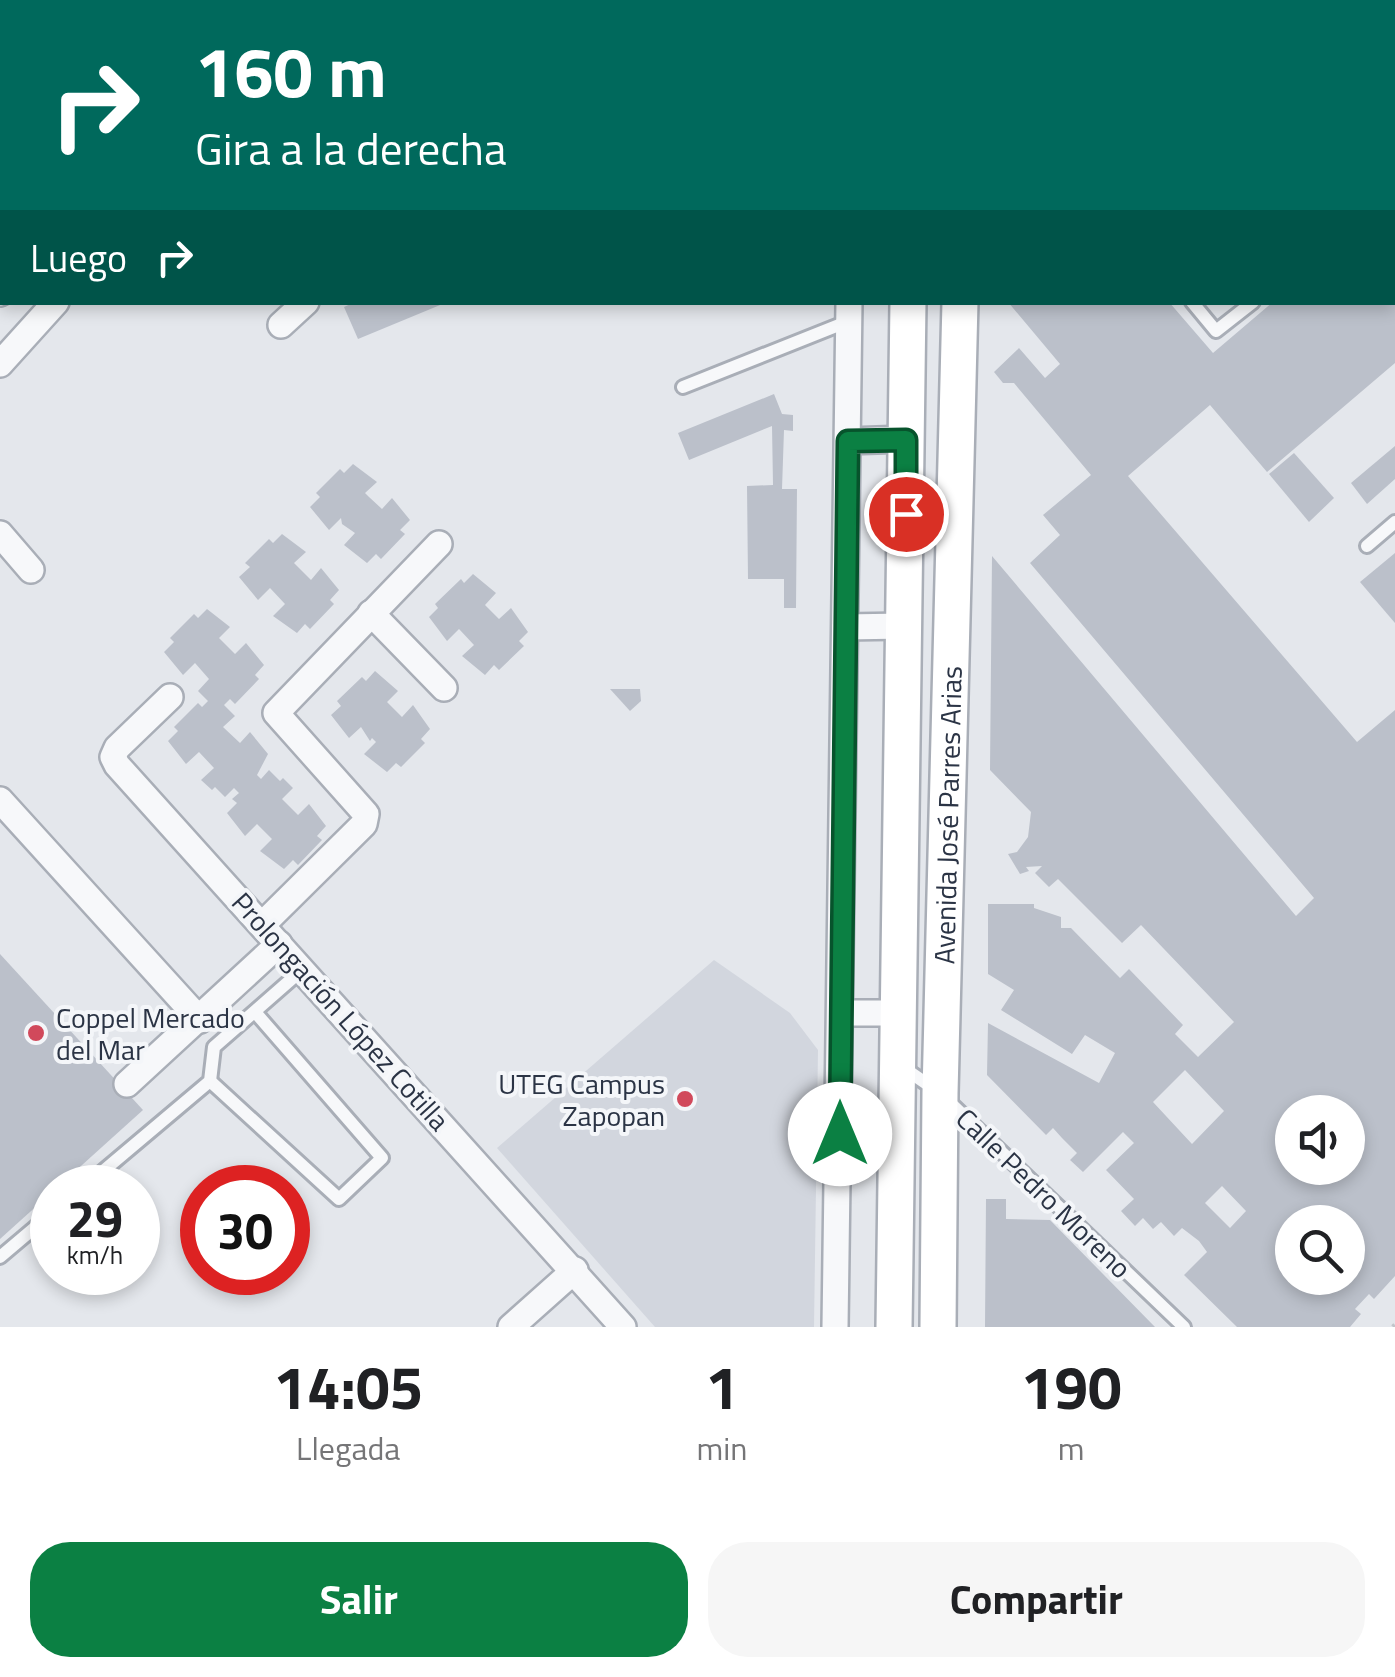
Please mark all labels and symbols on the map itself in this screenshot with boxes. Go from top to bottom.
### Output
pin [864,472,949,557]
street label: Avenida José Parres Arias [922,665,972,965]
street label: Prolongación López Cotilla [222,882,460,1140]
place label: Coppel Mercado del Mar [56,996,245,1071]
marker: Coppel Mercado del Mar [25,1022,47,1044]
place label: UTEG Campus Zapopan [498,1062,665,1137]
position arrow [788,1082,892,1186]
marker: UTEG Campus Zapopan [674,1088,696,1110]
street label: Calle Pedro Moreno [946,1098,1142,1288]
speed limit sign: 30 [180,1165,310,1295]

